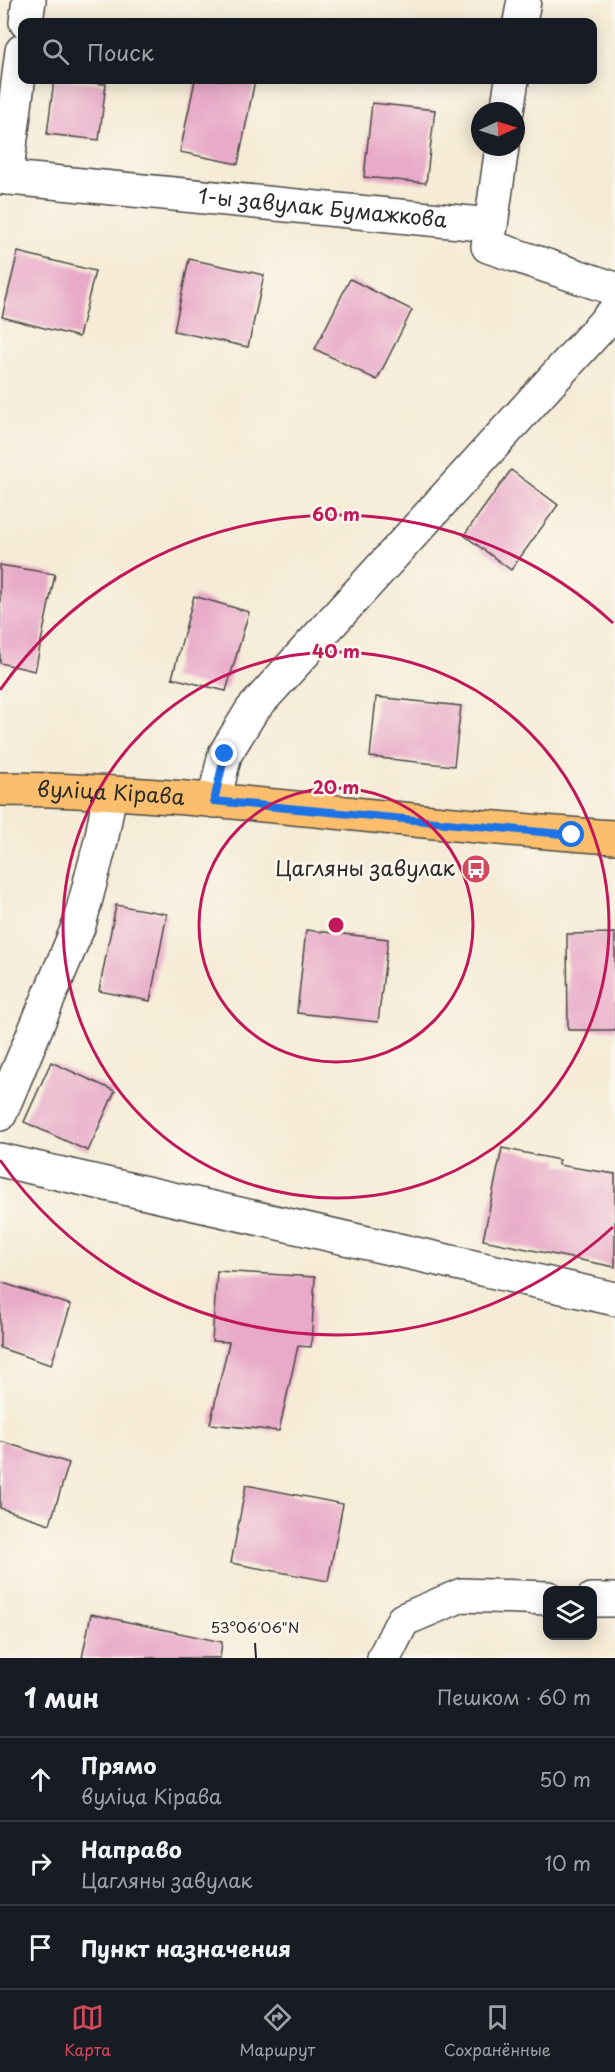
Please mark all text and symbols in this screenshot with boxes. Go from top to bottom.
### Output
search box [18,18,597,84]
icon: search [39,35,72,68]
text: Поиск [87,35,154,68]
north arrow [471,102,525,156]
street label: 1-ы завулак Бумажкова [197,178,449,235]
text: 60 m [312,500,360,527]
text: 40 m [312,637,360,664]
route end [211,740,237,766]
street label: вуліца Кірава [37,772,187,812]
text: 20 m [313,773,359,800]
route start [558,821,584,847]
place label: Цагляны завулак [275,851,456,883]
bus stop icon: Цагляны завулак [460,853,492,885]
centre of rings [326,915,346,935]
map controls [543,1586,597,1640]
button: layers [543,1586,597,1640]
text: 53°06'06"N [210,1615,300,1638]
text: 1 мин [24,1678,99,1717]
text: Пешком · 60 m [437,1682,591,1712]
text: Прямо [81,1748,156,1781]
icon: ahead [24,1763,57,1796]
text: 50 m [539,1764,591,1794]
text: вуліца Кірава [81,1781,222,1811]
text: Направо [81,1832,182,1865]
icon: right [24,1847,57,1880]
text: 10 m [544,1848,591,1878]
text: Цагляны завулак [81,1865,252,1895]
icon: arrive [24,1931,57,1964]
text: Пункт назначения [81,1931,291,1964]
tab: Карта [64,2001,111,2061]
tab: Маршрут [240,2001,315,2061]
tab: Сохранённые [444,2001,551,2061]

